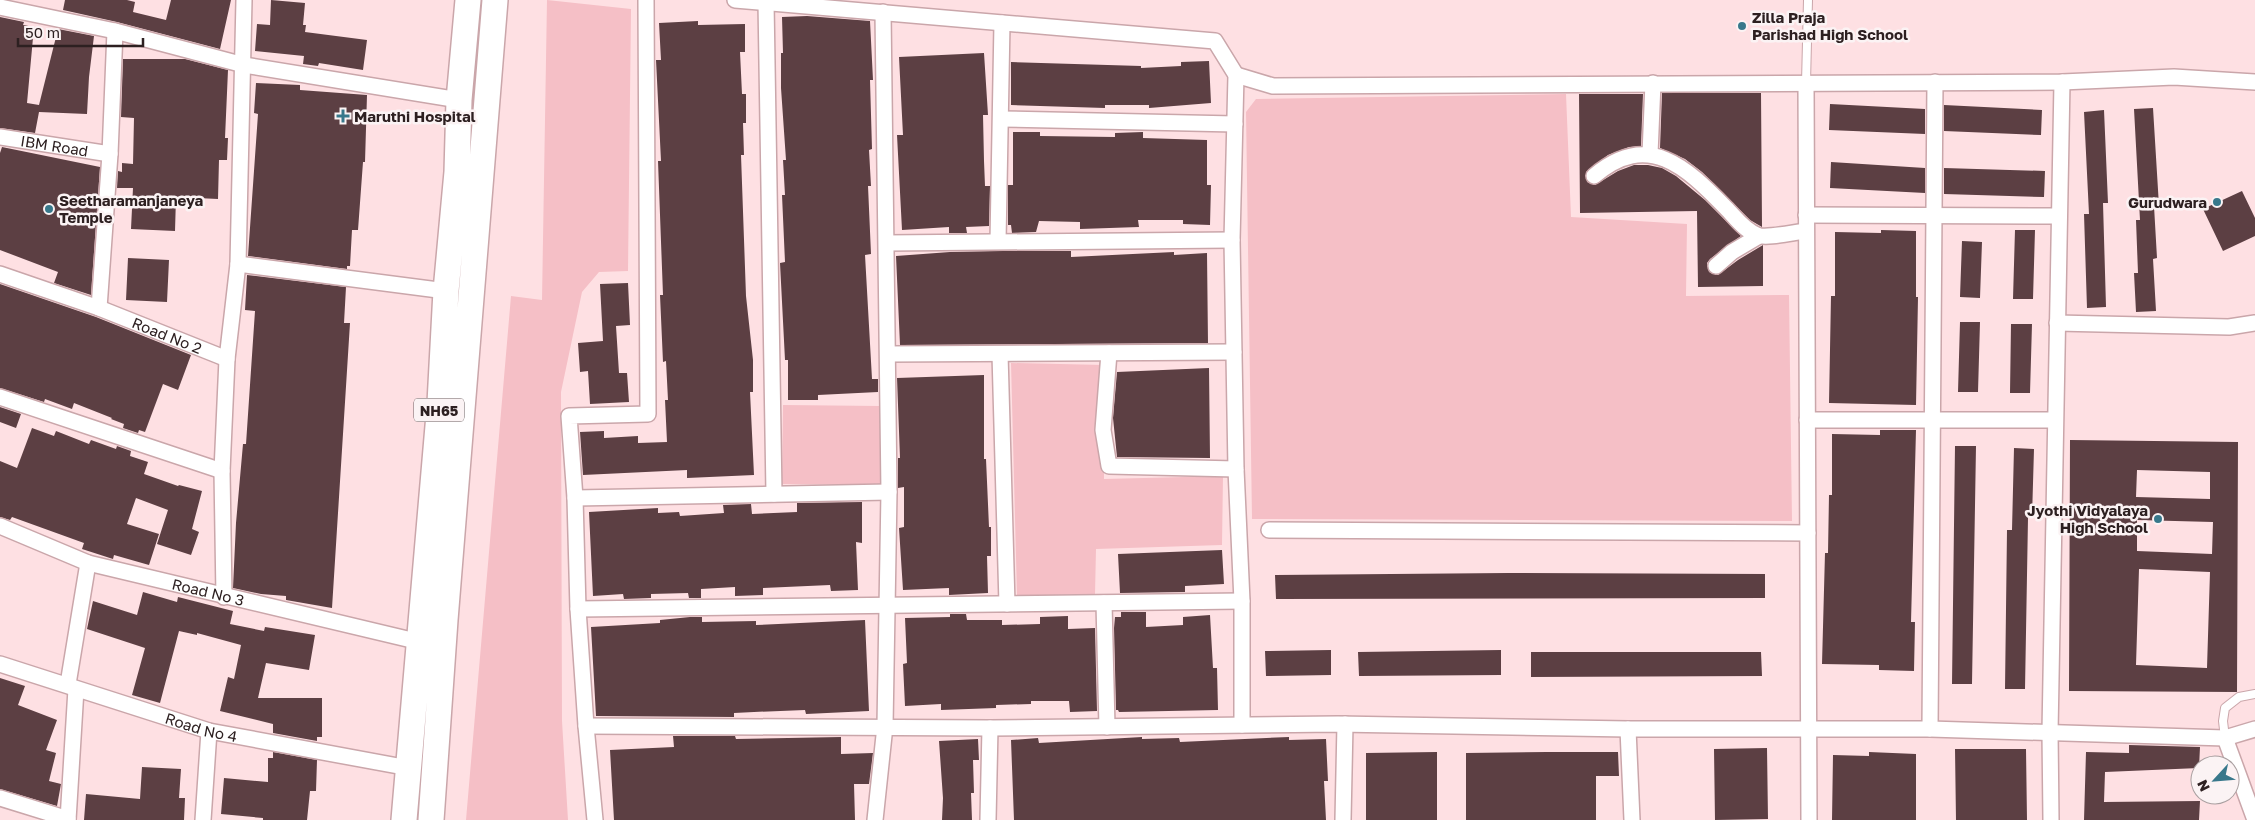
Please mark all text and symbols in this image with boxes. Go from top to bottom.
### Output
place label: Zilla Praja Parishad High School [1752,8,1908,43]
scale bar [18,15,142,47]
marker: Zilla Praja Parishad High School [1736,20,1748,32]
text: 50 m [25,23,60,41]
place label: Maruthi Hospital [354,107,476,125]
marker: Maruthi Hospital [336,109,350,123]
street label: IBM Road [19,131,89,160]
place label: Seetharamanjaneya Temple [59,191,204,226]
place label: Gurudwara [2128,193,2207,211]
marker: Gurudwara [2211,196,2223,208]
marker: Seetharamanjaneya Temple [43,203,55,215]
street label: Road No 2 [130,313,205,357]
road number: NH65 [414,398,464,422]
place label: Jyothi Vidyalaya High School [2027,501,2148,536]
marker: Jyothi Vidyalaya High School [2152,513,2164,525]
street label: Road No 3 [170,574,246,609]
street label: Road No 4 [163,709,239,745]
north arrow [2190,755,2240,805]
text: N [2193,777,2213,794]

